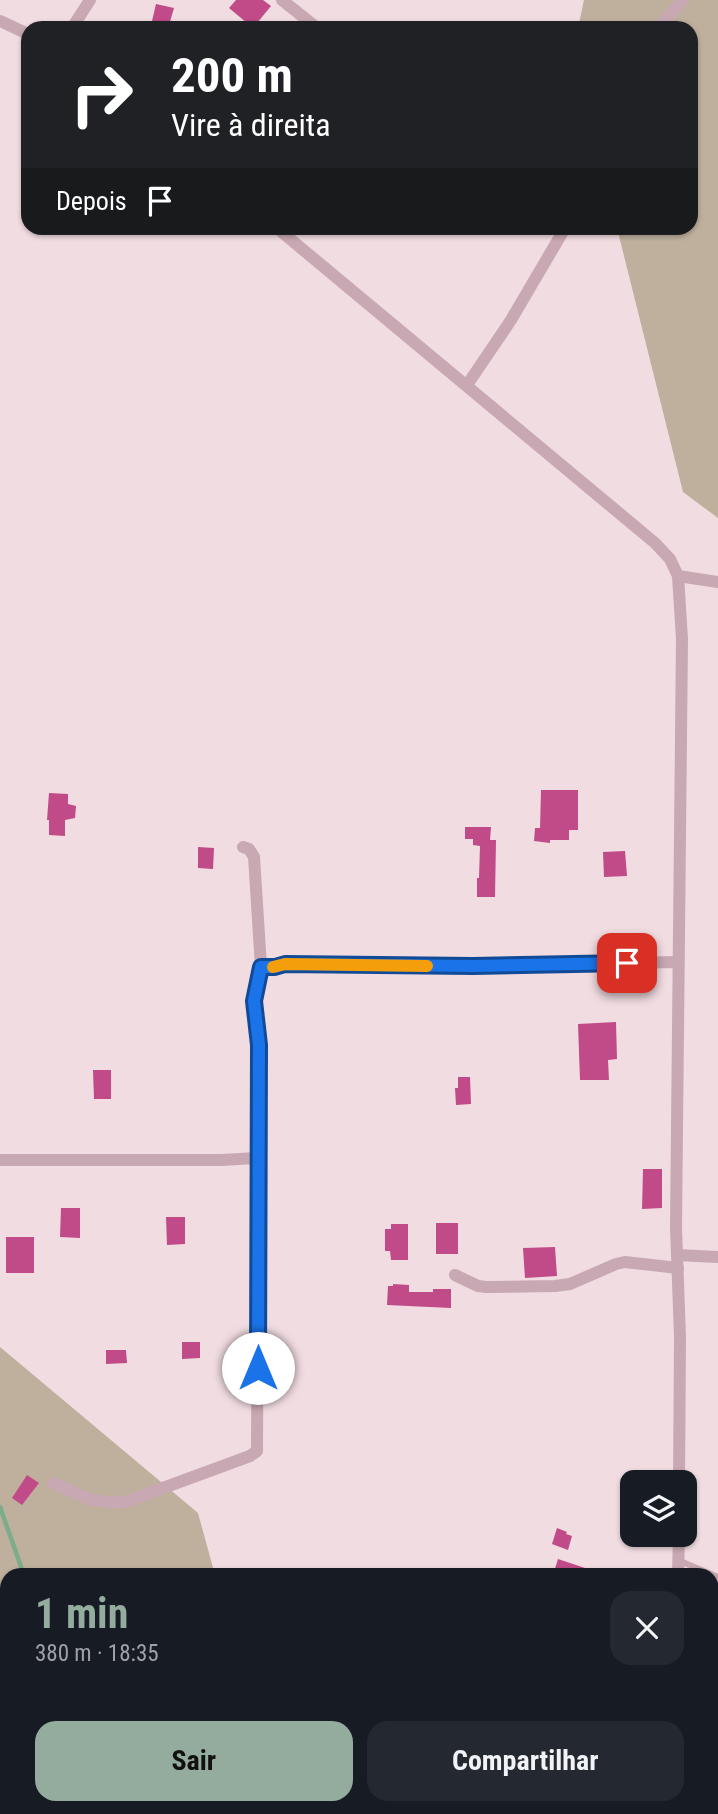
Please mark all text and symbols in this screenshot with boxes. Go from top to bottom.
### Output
text: 200 m [171,47,293,104]
icon: right [56,49,147,140]
text: Vire à direita [171,106,331,144]
icon: arrive [141,182,179,220]
text: Depois [56,186,127,216]
pin [597,933,657,993]
icon: arrive [608,944,646,982]
position arrow [221,1331,295,1405]
map controls [620,1470,697,1547]
button: layers [620,1470,697,1547]
text: 1 min [35,1589,128,1638]
button: close [610,1591,684,1665]
text: 380 m · 18:35 [35,1640,159,1667]
button: Sair [35,1721,353,1801]
button: Compartilhar [367,1721,684,1801]

